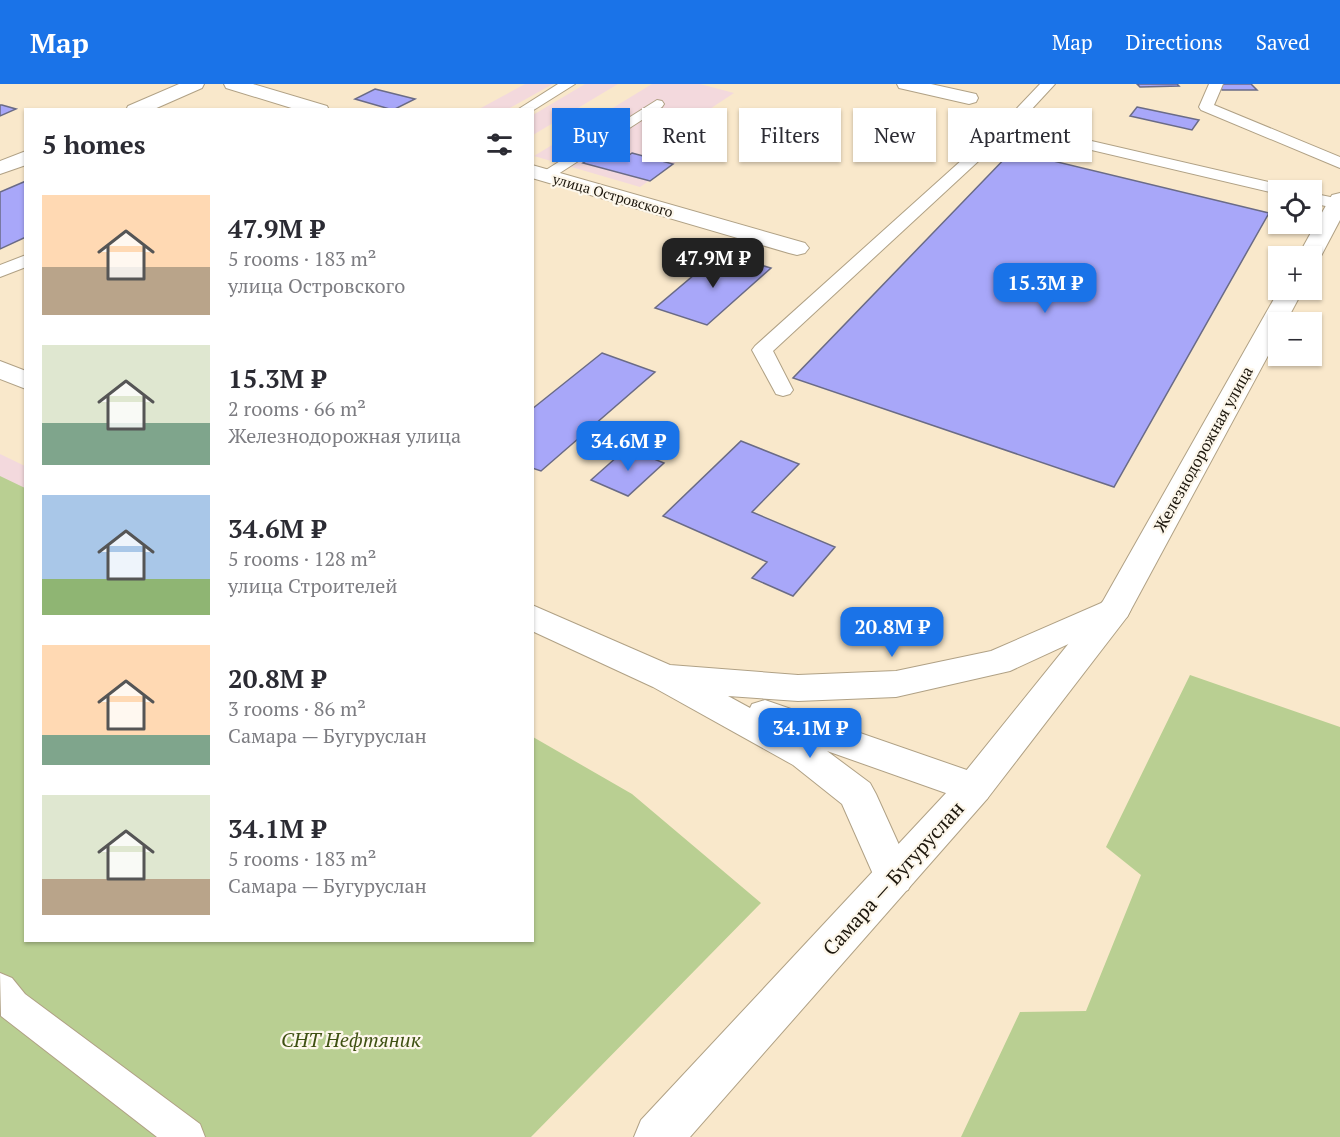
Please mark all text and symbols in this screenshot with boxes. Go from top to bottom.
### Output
text: Map [30,24,89,61]
text: Map [1052,28,1093,56]
text: Directions [1126,28,1223,56]
text: Saved [1256,28,1310,56]
chip: Buy [552,108,630,162]
chip: Rent [642,108,727,162]
chip: Filters [739,108,841,162]
chip: New [853,108,936,162]
chip: Apartment [948,108,1092,162]
text: 5 homes [42,127,146,161]
icon: filters [483,128,516,161]
street label: улица Островского [550,168,675,221]
map controls [1268,180,1322,366]
button: locate [1268,180,1322,234]
text: 47.9M ₽ [228,211,324,245]
icon: home [90,219,162,291]
pin: 47.9M ₽ [658,238,768,289]
text: 47.9M ₽ [676,244,750,271]
text: 5 rooms · 183 m² [228,245,376,272]
button: + [1268,246,1322,300]
pin: 15.3M ₽ [990,263,1100,314]
text: 15.3M ₽ [1007,269,1083,296]
text: улица Островского [228,272,405,299]
button: − [1268,312,1322,366]
text: 15.3M ₽ [228,361,326,395]
street label: Железнодорожная улица [1148,362,1258,536]
icon: home [90,369,162,441]
text: 2 rooms · 66 m² [228,395,366,422]
pin: 34.6M ₽ [573,421,683,472]
text: Железнодорожная улица [228,422,461,449]
text: 34.6M ₽ [590,427,666,454]
text: 34.6M ₽ [228,511,326,545]
icon: home [90,519,162,591]
text: 5 rooms · 128 m² [228,545,376,572]
text: улица Строителей [228,572,398,599]
pin: 20.8M ₽ [837,607,947,658]
text: 20.8M ₽ [854,613,930,640]
text: 20.8M ₽ [228,661,326,695]
icon: home [90,669,162,741]
text: 3 rooms · 86 m² [228,695,366,722]
pin: 34.1M ₽ [755,708,865,759]
text: 34.1M ₽ [772,714,848,741]
text: Самара — Бугуруслан [228,722,427,749]
street label: Самара — Бугуруслан [816,795,970,961]
text: 34.1M ₽ [228,811,326,845]
icon: home [90,819,162,891]
text: 5 rooms · 183 m² [228,845,376,872]
text: Самара — Бугуруслан [228,872,427,899]
park label: СНТ Нефтяник [281,1026,421,1053]

